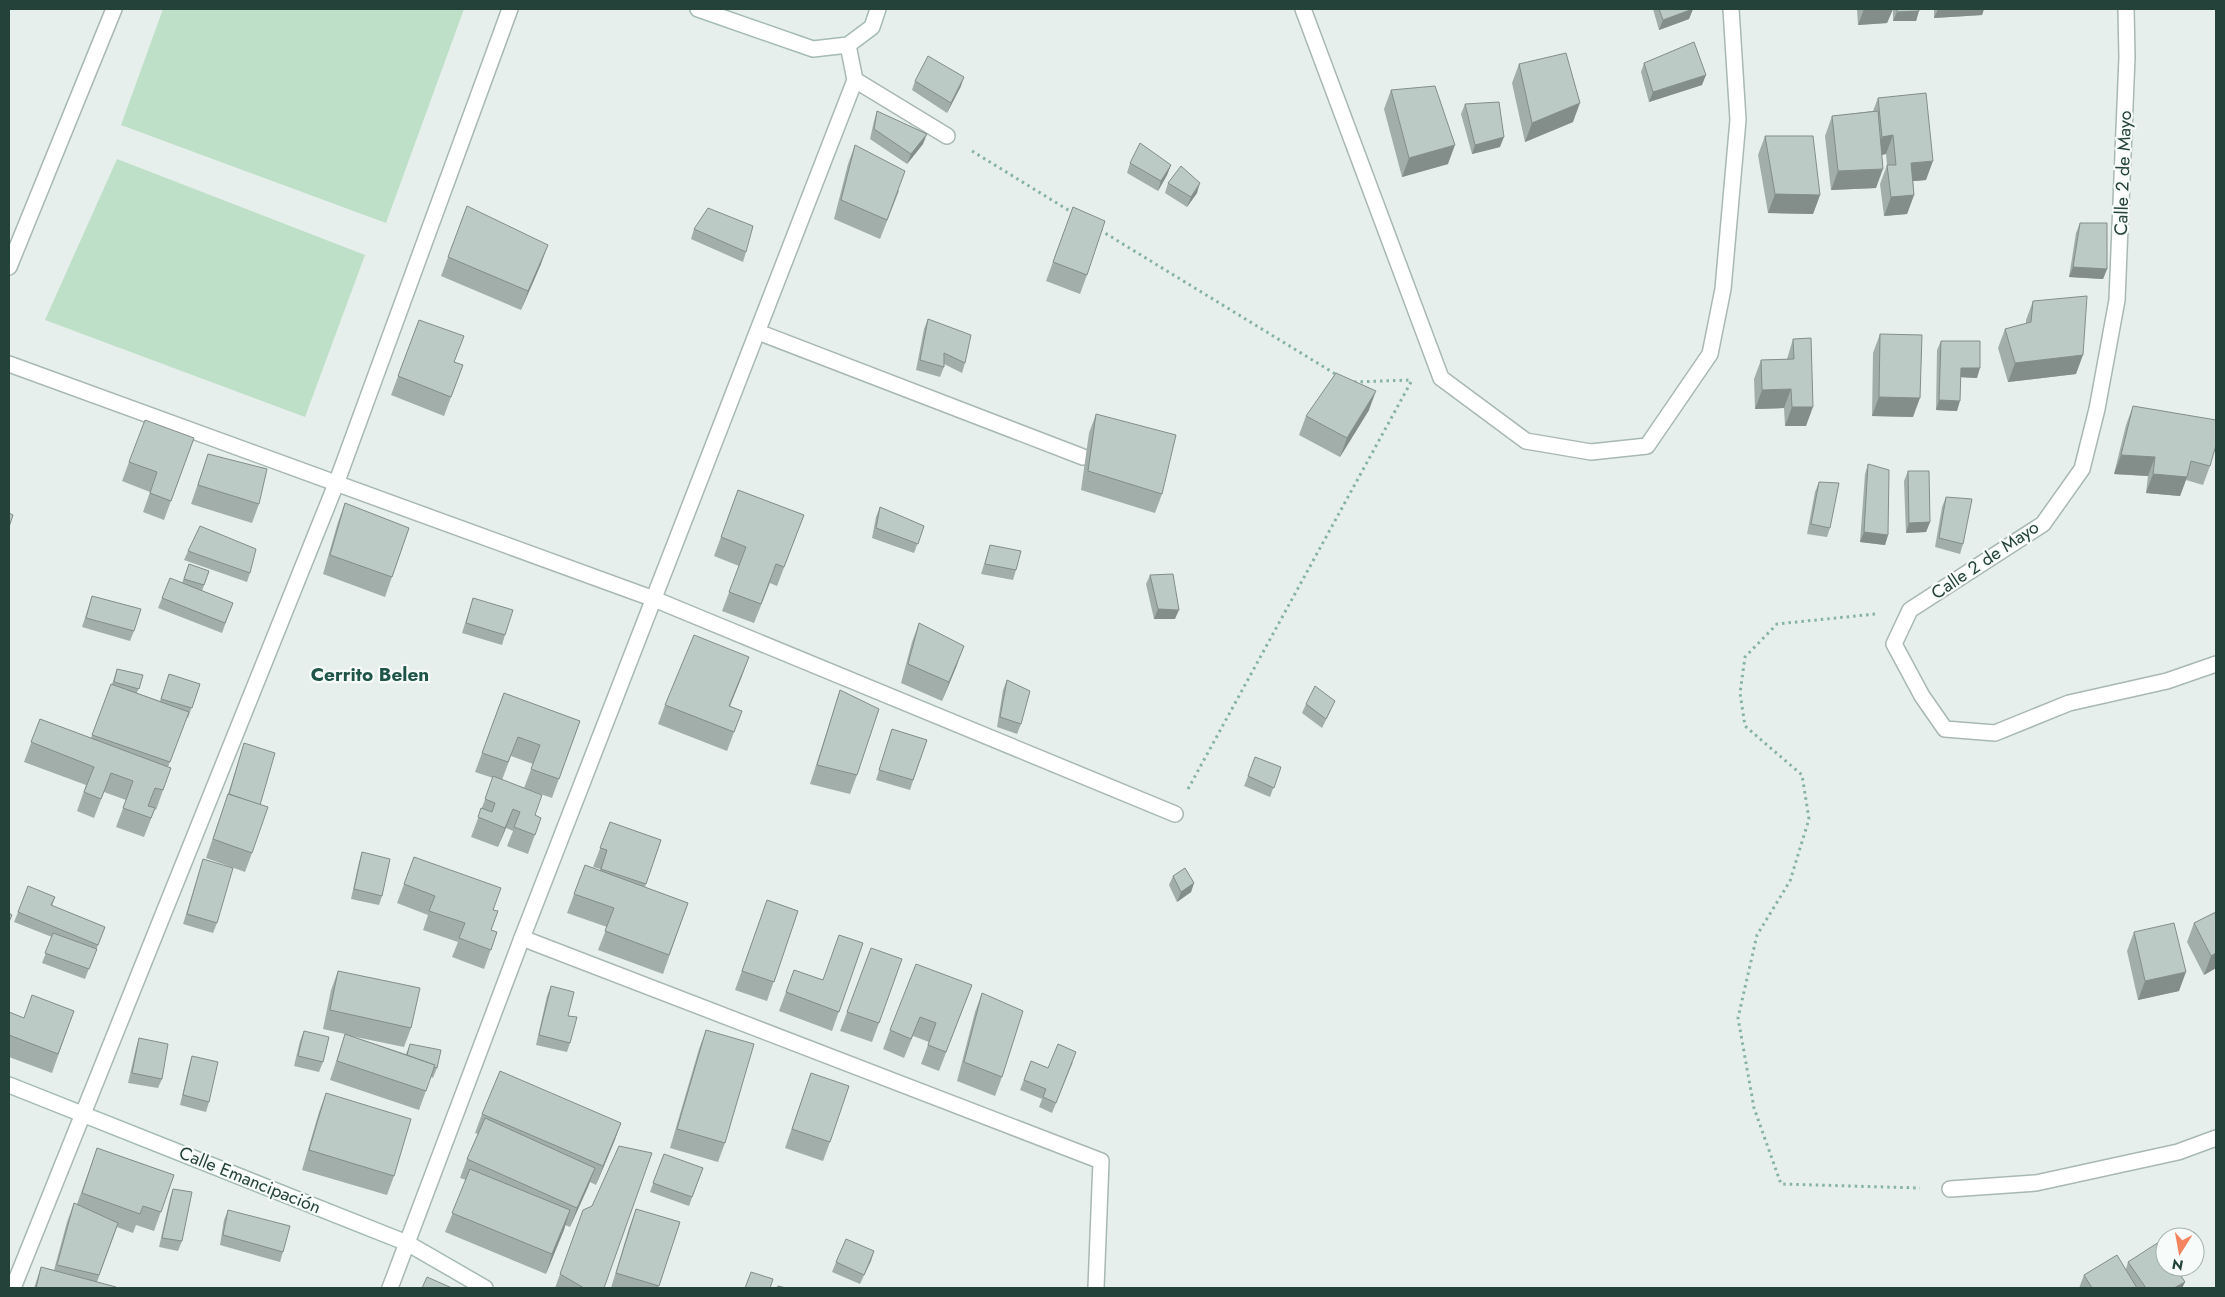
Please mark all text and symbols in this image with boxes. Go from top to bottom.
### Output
street label: Calle 2 de Mayo [2108,110,2138,236]
street label: Calle 2 de Mayo [1926,514,2044,606]
district label: Cerrito Belen [311,661,429,688]
street label: Calle Emancipación [175,1140,325,1220]
north arrow [2155,1227,2205,1277]
text: N [2170,1254,2185,1276]

